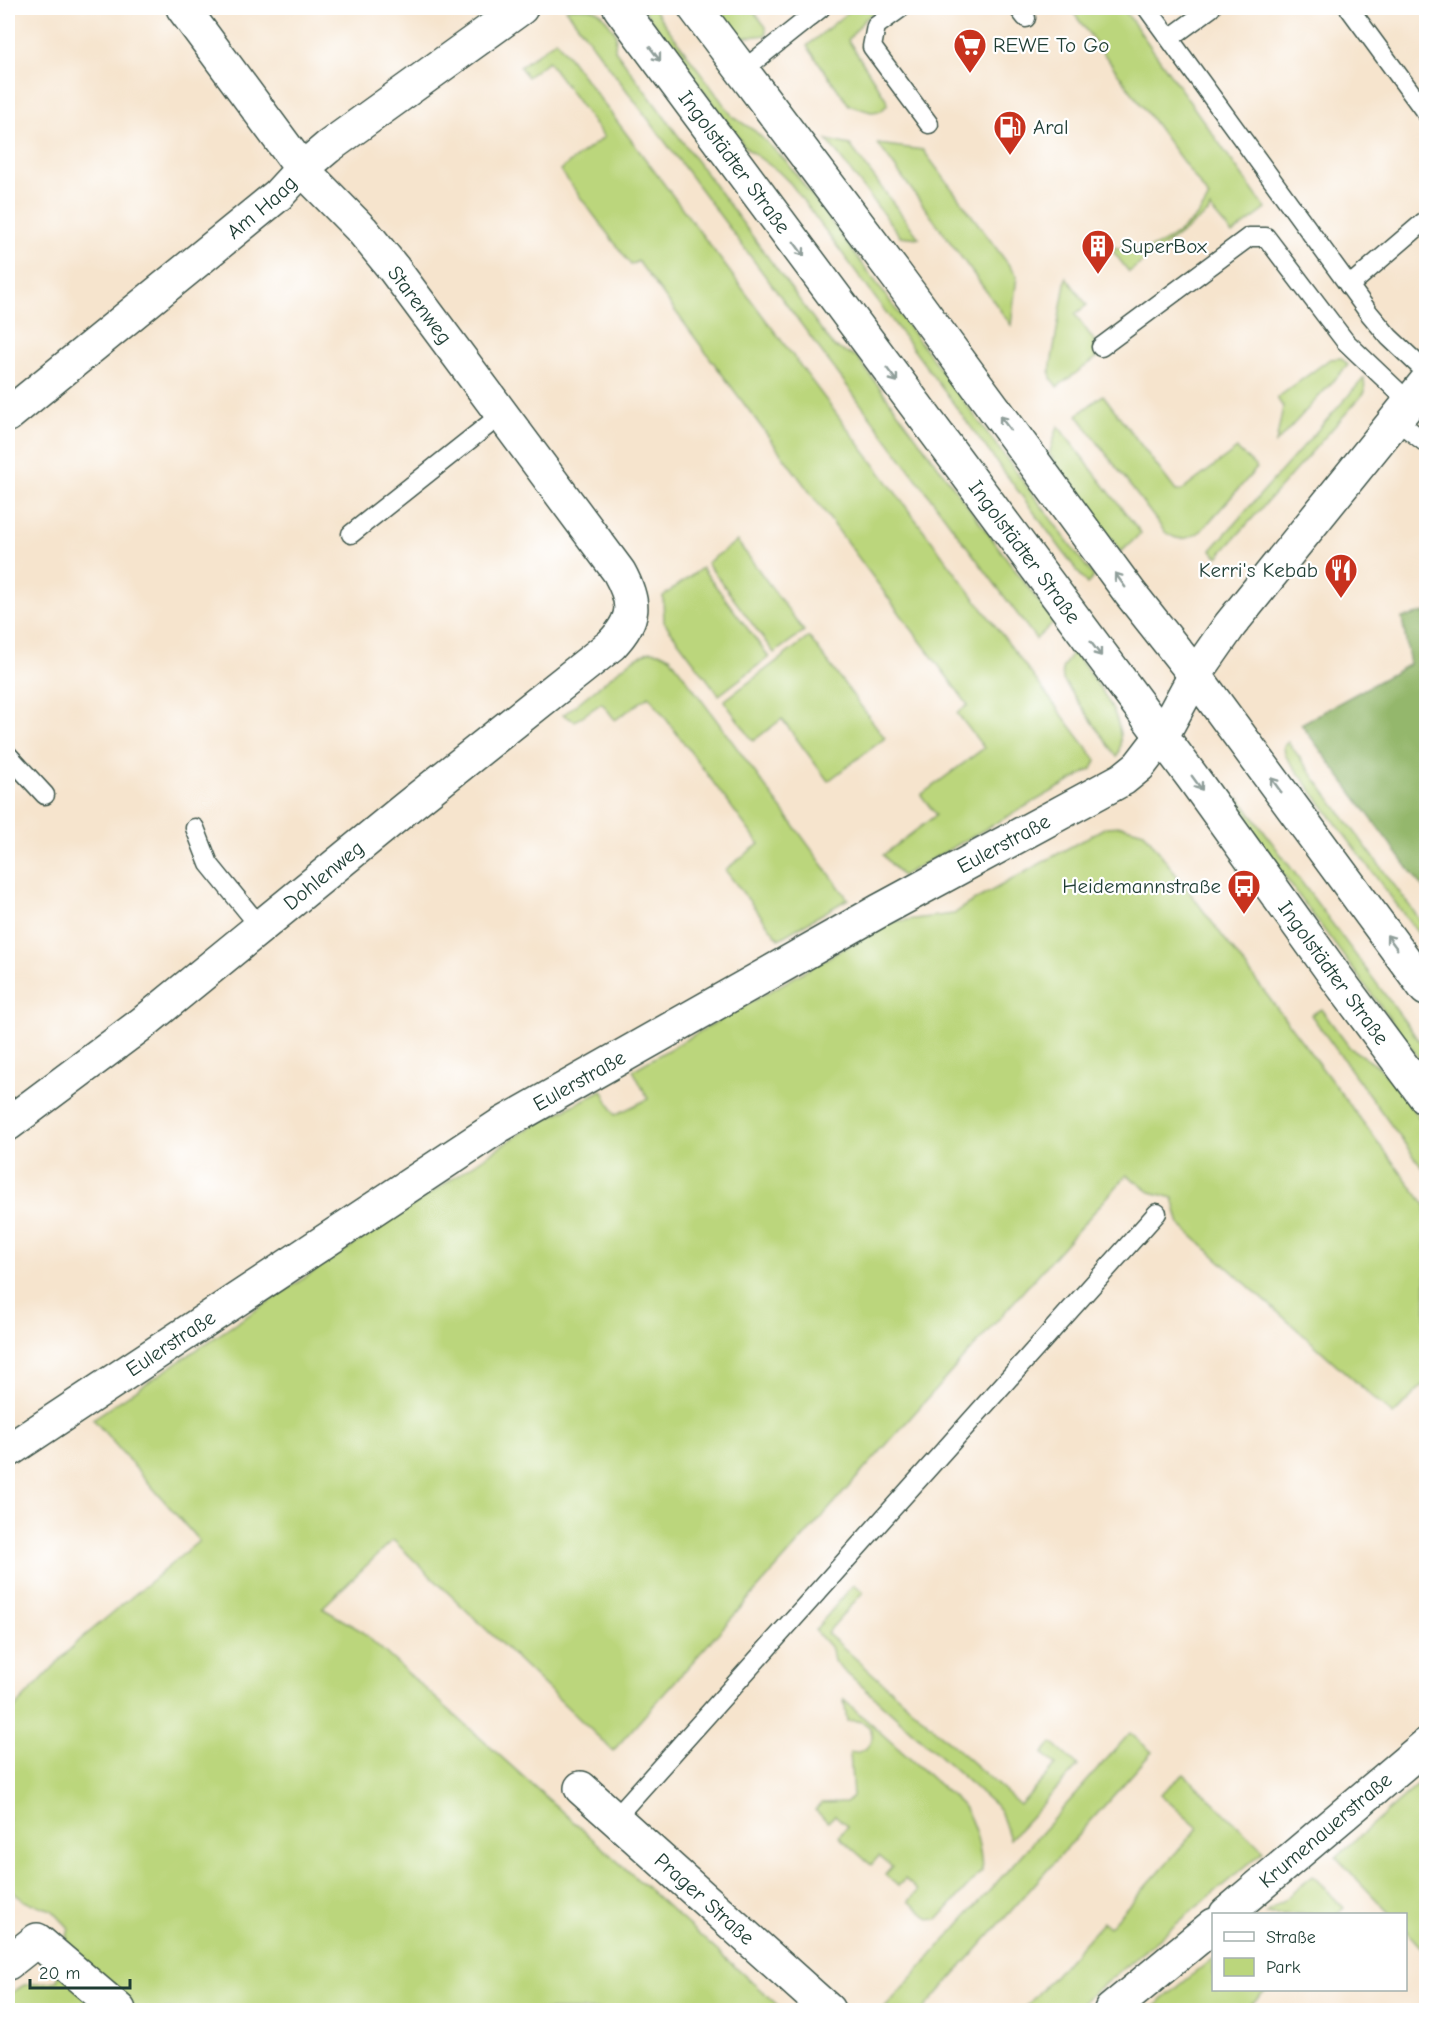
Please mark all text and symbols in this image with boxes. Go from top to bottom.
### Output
supermarket icon: REWE To Go [952,27,988,74]
place label: REWE To Go [993,33,1109,57]
one-way arrow [649,46,661,62]
street label: Ingolstädter Straße [674,86,796,238]
fuel station icon: Aral [992,109,1028,156]
place label: Aral [1033,115,1069,139]
street label: Am Haag [222,171,302,244]
building icon: SuperBox [1080,228,1116,275]
place label: SuperBox [1121,234,1207,258]
one-way arrow [793,240,805,256]
street label: Starenweg [383,261,457,349]
one-way arrow [885,367,898,383]
one-way arrow [999,415,1011,431]
street label: Ingolstädter Straße [964,476,1086,628]
restaurant icon: Kerri's Kebab [1323,552,1359,599]
place label: Kerri's Kebab [1199,558,1318,582]
one-way arrow [1114,572,1126,588]
one-way arrow [1090,641,1102,657]
one-way arrow [1190,774,1203,790]
one-way arrow [1270,778,1282,794]
street label: Eulerstraße [953,809,1054,878]
street label: Dohlenweg [279,836,369,915]
bus stop icon: Heidemannstraße [1226,868,1262,915]
place label: Heidemannstraße [1062,874,1221,898]
street label: Ingolstädter Straße [1273,896,1394,1049]
one-way arrow [1386,935,1398,951]
street label: Eulerstraße [529,1045,630,1116]
street label: Eulerstraße [121,1305,220,1382]
street label: Krumenauerstraße [1254,1767,1396,1893]
street label: Prager Straße [650,1848,759,1950]
legend [1212,1913,1407,1991]
text: Straße [1266,1927,1316,1948]
scale bar [30,1952,130,1990]
text: Park [1266,1957,1301,1978]
text: 20 m [39,1963,80,1984]

